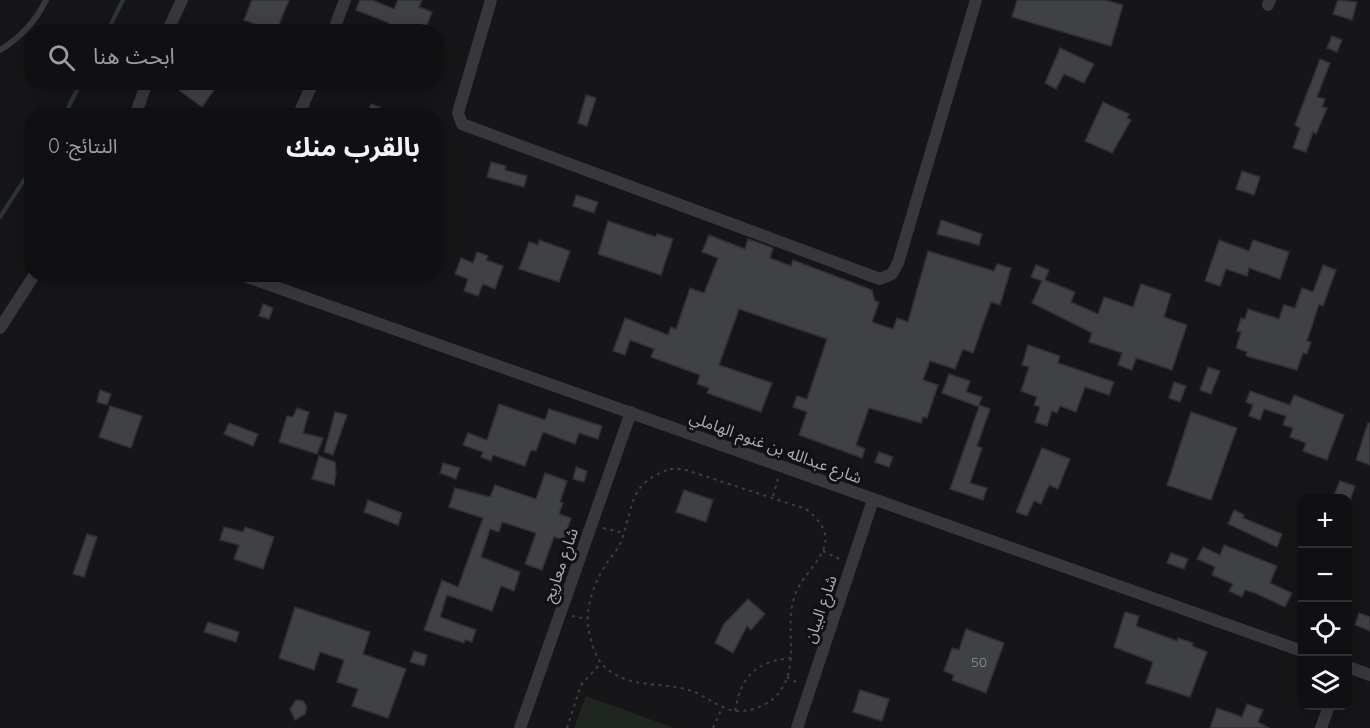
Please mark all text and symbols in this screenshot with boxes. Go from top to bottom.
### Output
search box [24,24,444,90]
icon: search [45,41,78,74]
text: ابحث هنا [93,42,175,70]
text: بالقرب منك [286,130,420,163]
text: النتائج: 0 [48,133,118,158]
street label: شارع عبدالله بن غنوم الهاملي [686,407,865,490]
map controls [1298,494,1352,710]
button: + [1298,494,1352,548]
street label: شارع معاريج [538,525,585,606]
button: − [1298,548,1352,602]
street label: شارع البيان [799,572,844,647]
button: locate [1298,602,1352,656]
house number: 50 [971,653,987,671]
button: layers [1298,656,1352,710]

